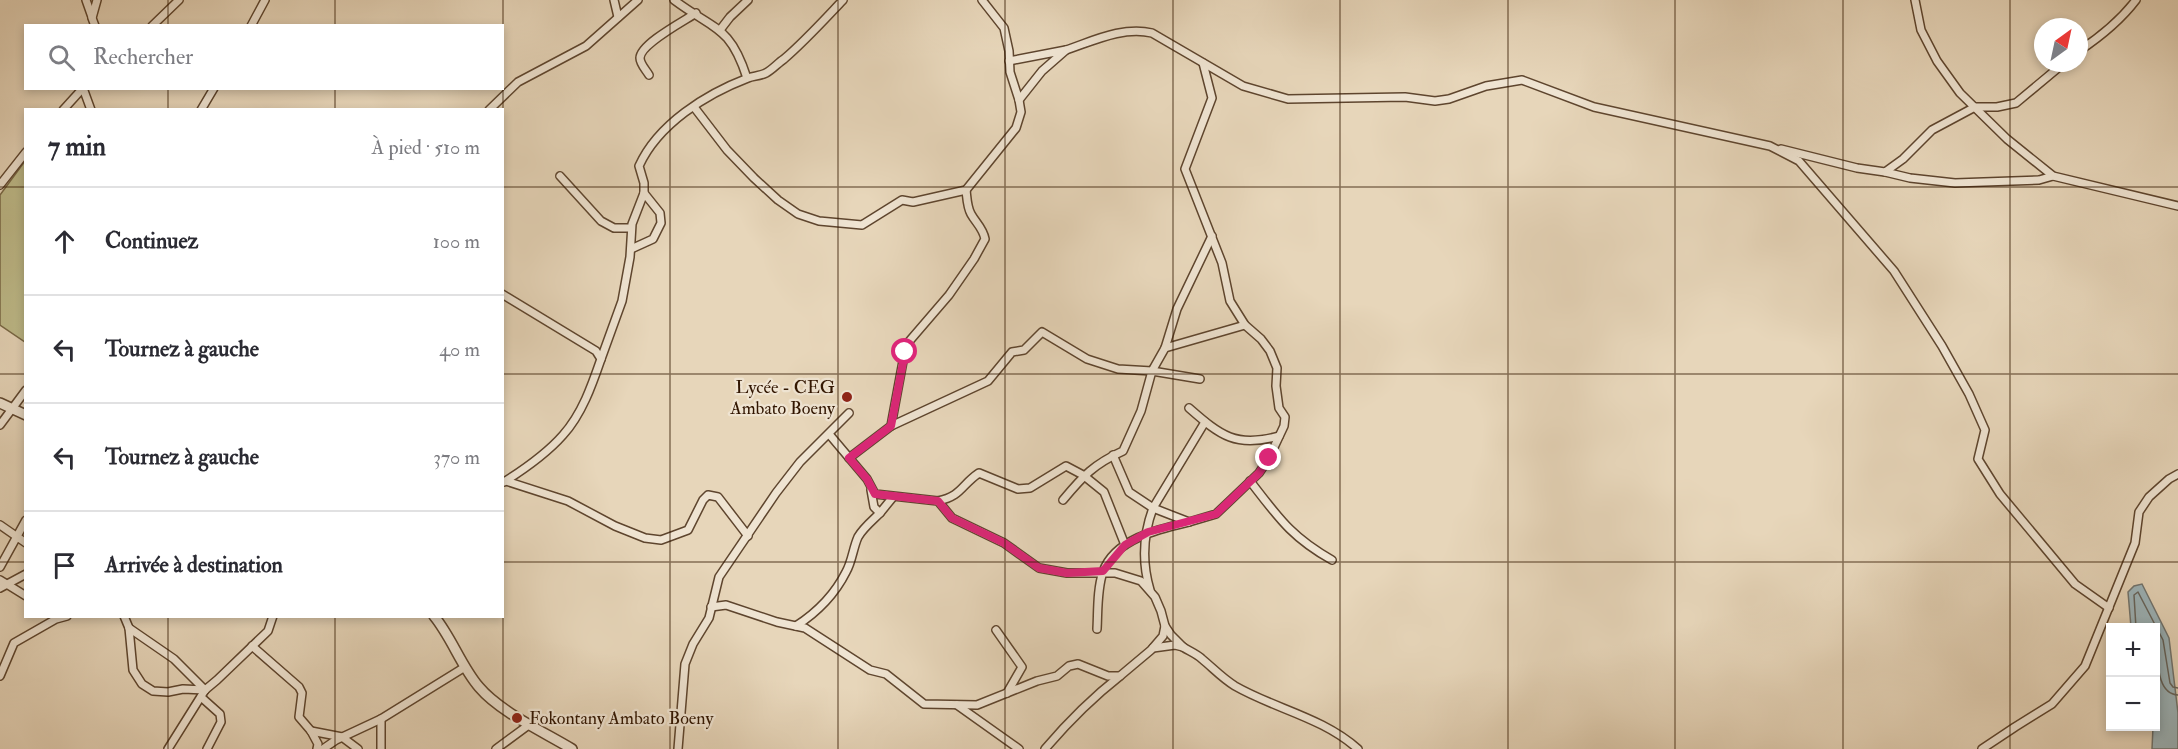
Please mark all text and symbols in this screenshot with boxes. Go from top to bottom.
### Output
north arrow [2034,18,2088,72]
search box [24,24,504,90]
icon: search [45,41,78,74]
text: Rechercher [93,43,193,71]
text: 7 min [48,131,106,163]
text: À pied · 510 m [371,135,480,160]
icon: ahead [48,225,81,258]
text: Continuez [105,227,198,255]
text: 100 m [433,229,480,254]
icon: left [48,333,81,366]
text: Tournez à gauche [105,335,259,363]
text: 40 m [439,337,480,362]
route start [891,338,917,364]
place label: Lycée - CEG Ambato Boeny [729,376,836,420]
marker: Lycée - CEG Ambato Boeny [840,390,854,404]
icon: left [48,441,81,474]
text: Tournez à gauche [105,443,259,471]
route end [1255,444,1281,470]
text: 370 m [433,445,480,470]
icon: arrive [48,549,81,582]
text: Arrivée à destination [105,551,283,579]
map controls [2106,623,2160,731]
button: + [2106,623,2160,677]
button: − [2106,677,2160,731]
place label: Fokontany Ambato Boeny [529,707,714,730]
marker: Fokontany Ambato Boeny [510,711,524,725]

